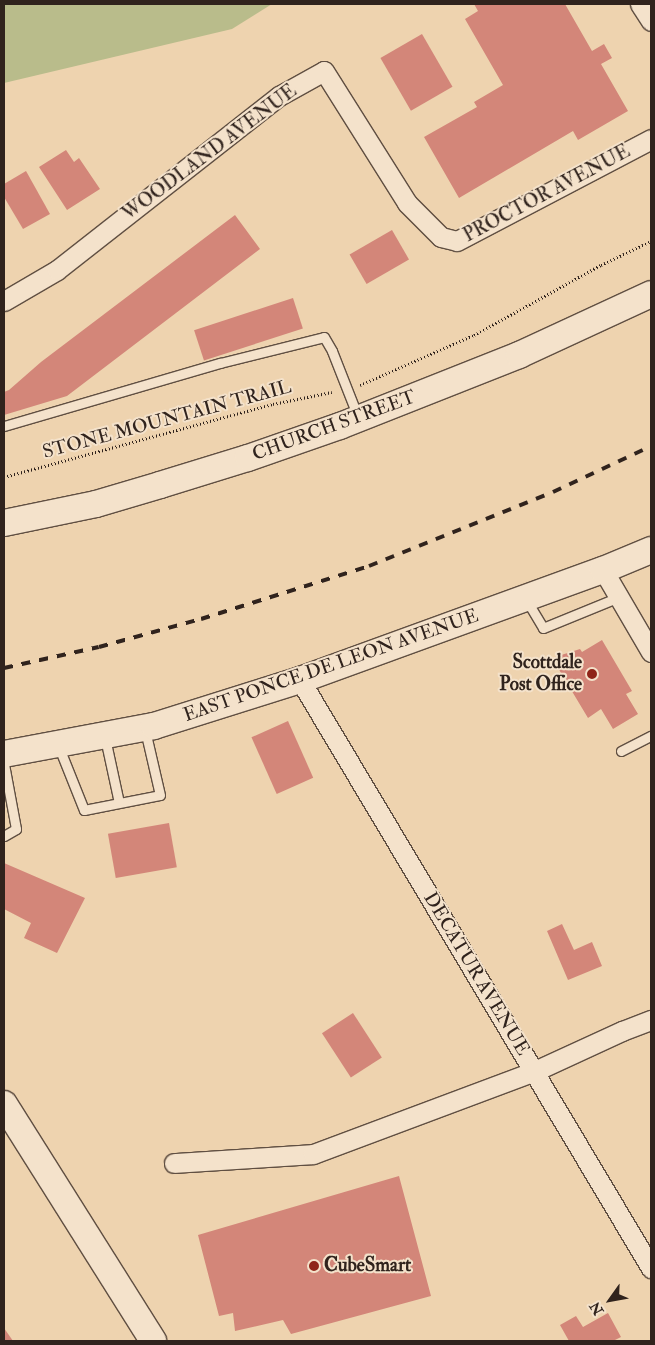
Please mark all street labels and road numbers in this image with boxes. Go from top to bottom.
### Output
street label: WOODLAND AVENUE [118,80,302,226]
street label: PROCTOR AVENUE [460,140,634,248]
street label: STONE MOUNTAIN TRAIL [40,376,294,464]
street label: CHURCH STREET [249,386,419,466]
street label: EAST PONCE DE LEON AVENUE [181,605,481,727]
street label: DECATUR AVENUE [418,888,534,1060]

